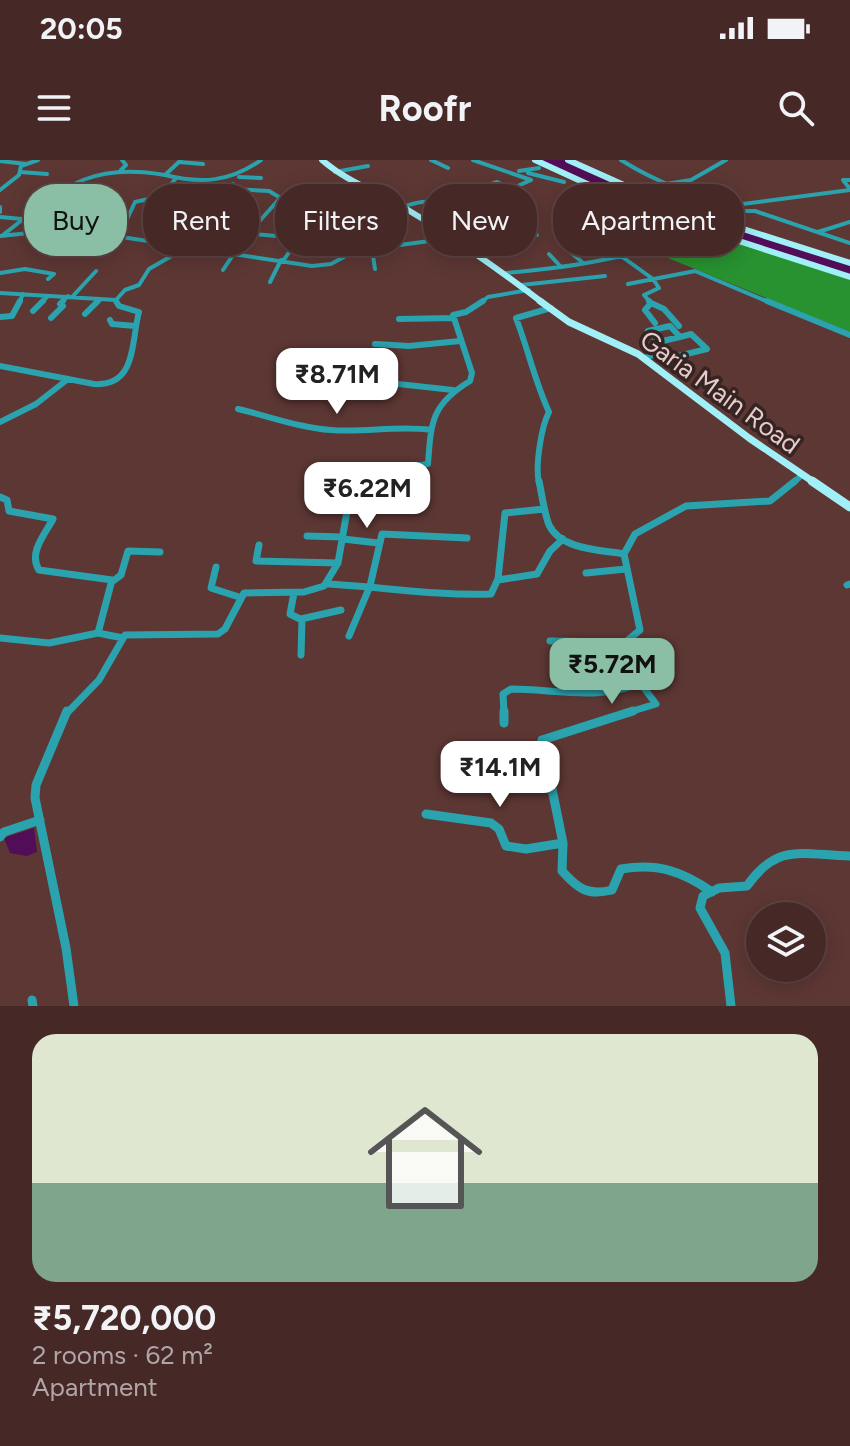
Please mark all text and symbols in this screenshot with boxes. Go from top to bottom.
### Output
text: 20:05 [40,10,123,47]
icon: menu [32,86,76,130]
icon: search [774,86,818,130]
text: Roofr [379,87,471,130]
chip: Buy [24,184,127,256]
chip: Rent [143,184,259,256]
chip: Filters [275,184,407,256]
chip: New [423,184,537,256]
chip: Apartment [553,184,744,256]
street label: Garia Main Road [634,323,806,461]
pin: ₹8.71M [272,348,402,416]
text: ₹8.71M [294,358,380,390]
pin: ₹6.22M [302,462,432,530]
text: ₹6.22M [322,472,412,504]
pin: ₹5.72M [547,638,677,706]
text: ₹5.72M [568,648,656,680]
pin: ₹14.1M [435,741,565,809]
text: ₹14.1M [459,751,541,783]
map controls [746,902,826,982]
button: layers [746,902,826,982]
icon: home [353,1086,497,1230]
text: ₹5,720,000 [32,1298,216,1339]
text: 2 rooms · 62 m² [32,1339,213,1371]
text: Apartment [32,1371,158,1403]

